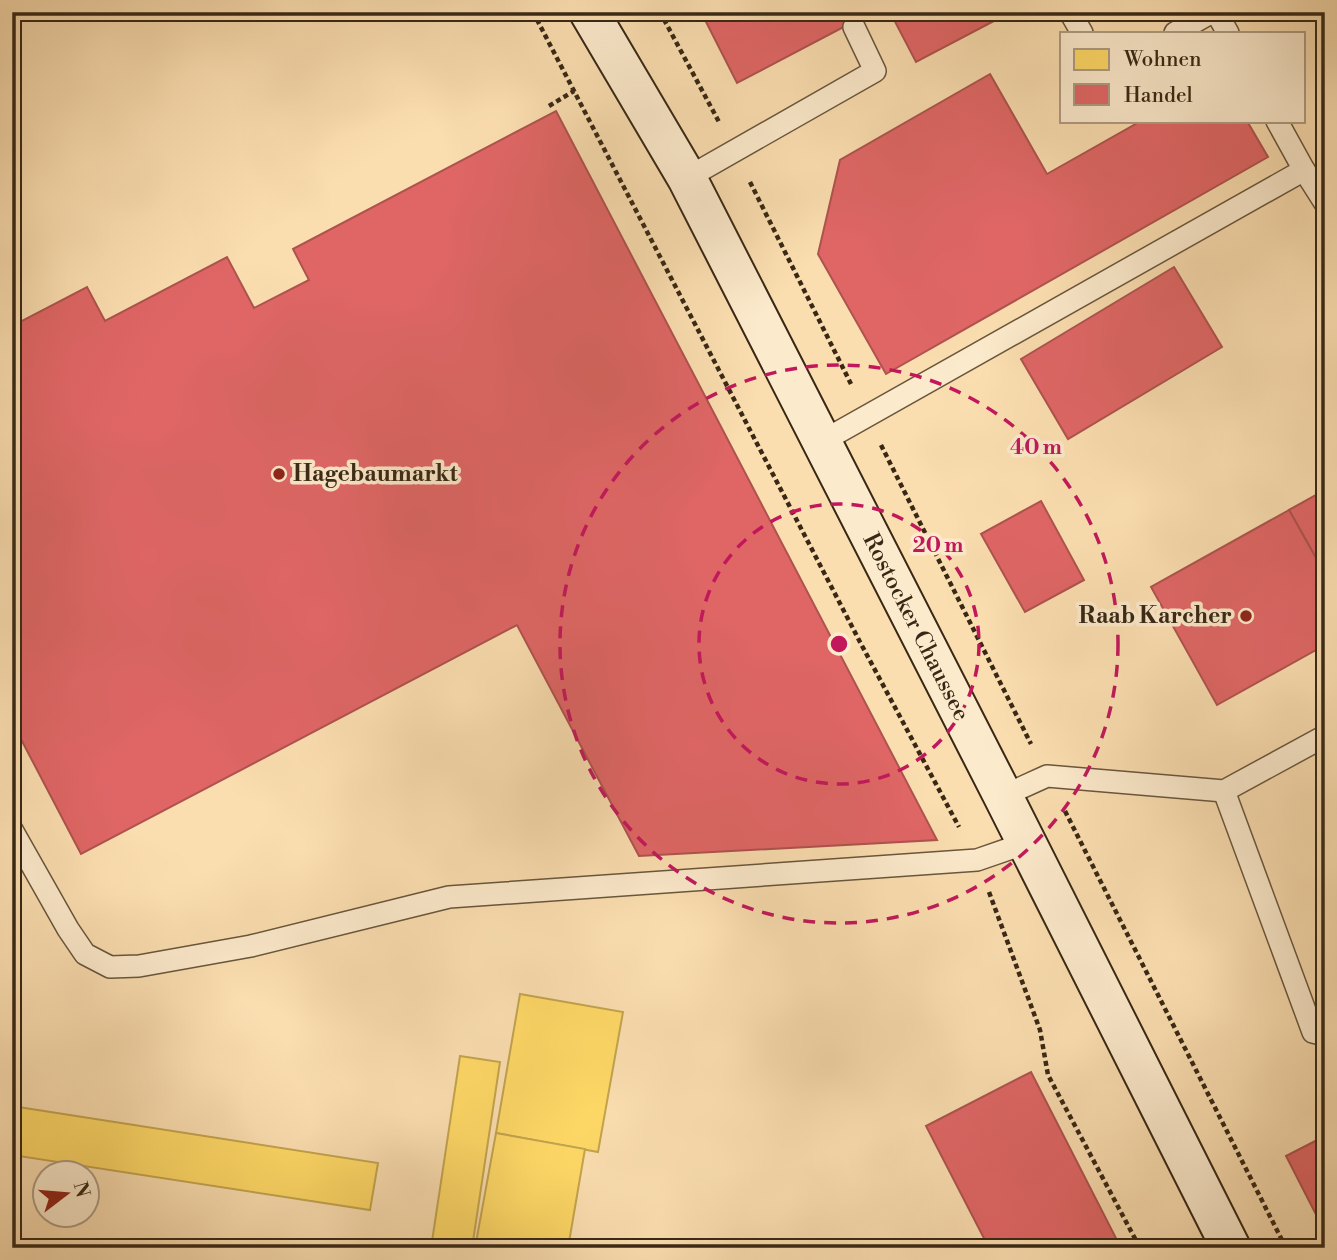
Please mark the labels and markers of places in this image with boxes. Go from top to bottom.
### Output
place label: Hagebaumarkt [293,460,459,488]
marker: Hagebaumarkt [271,466,287,482]
place label: Raab Karcher [1078,602,1232,630]
marker: Raab Karcher [1238,608,1254,624]
centre of rings [827,632,851,656]

